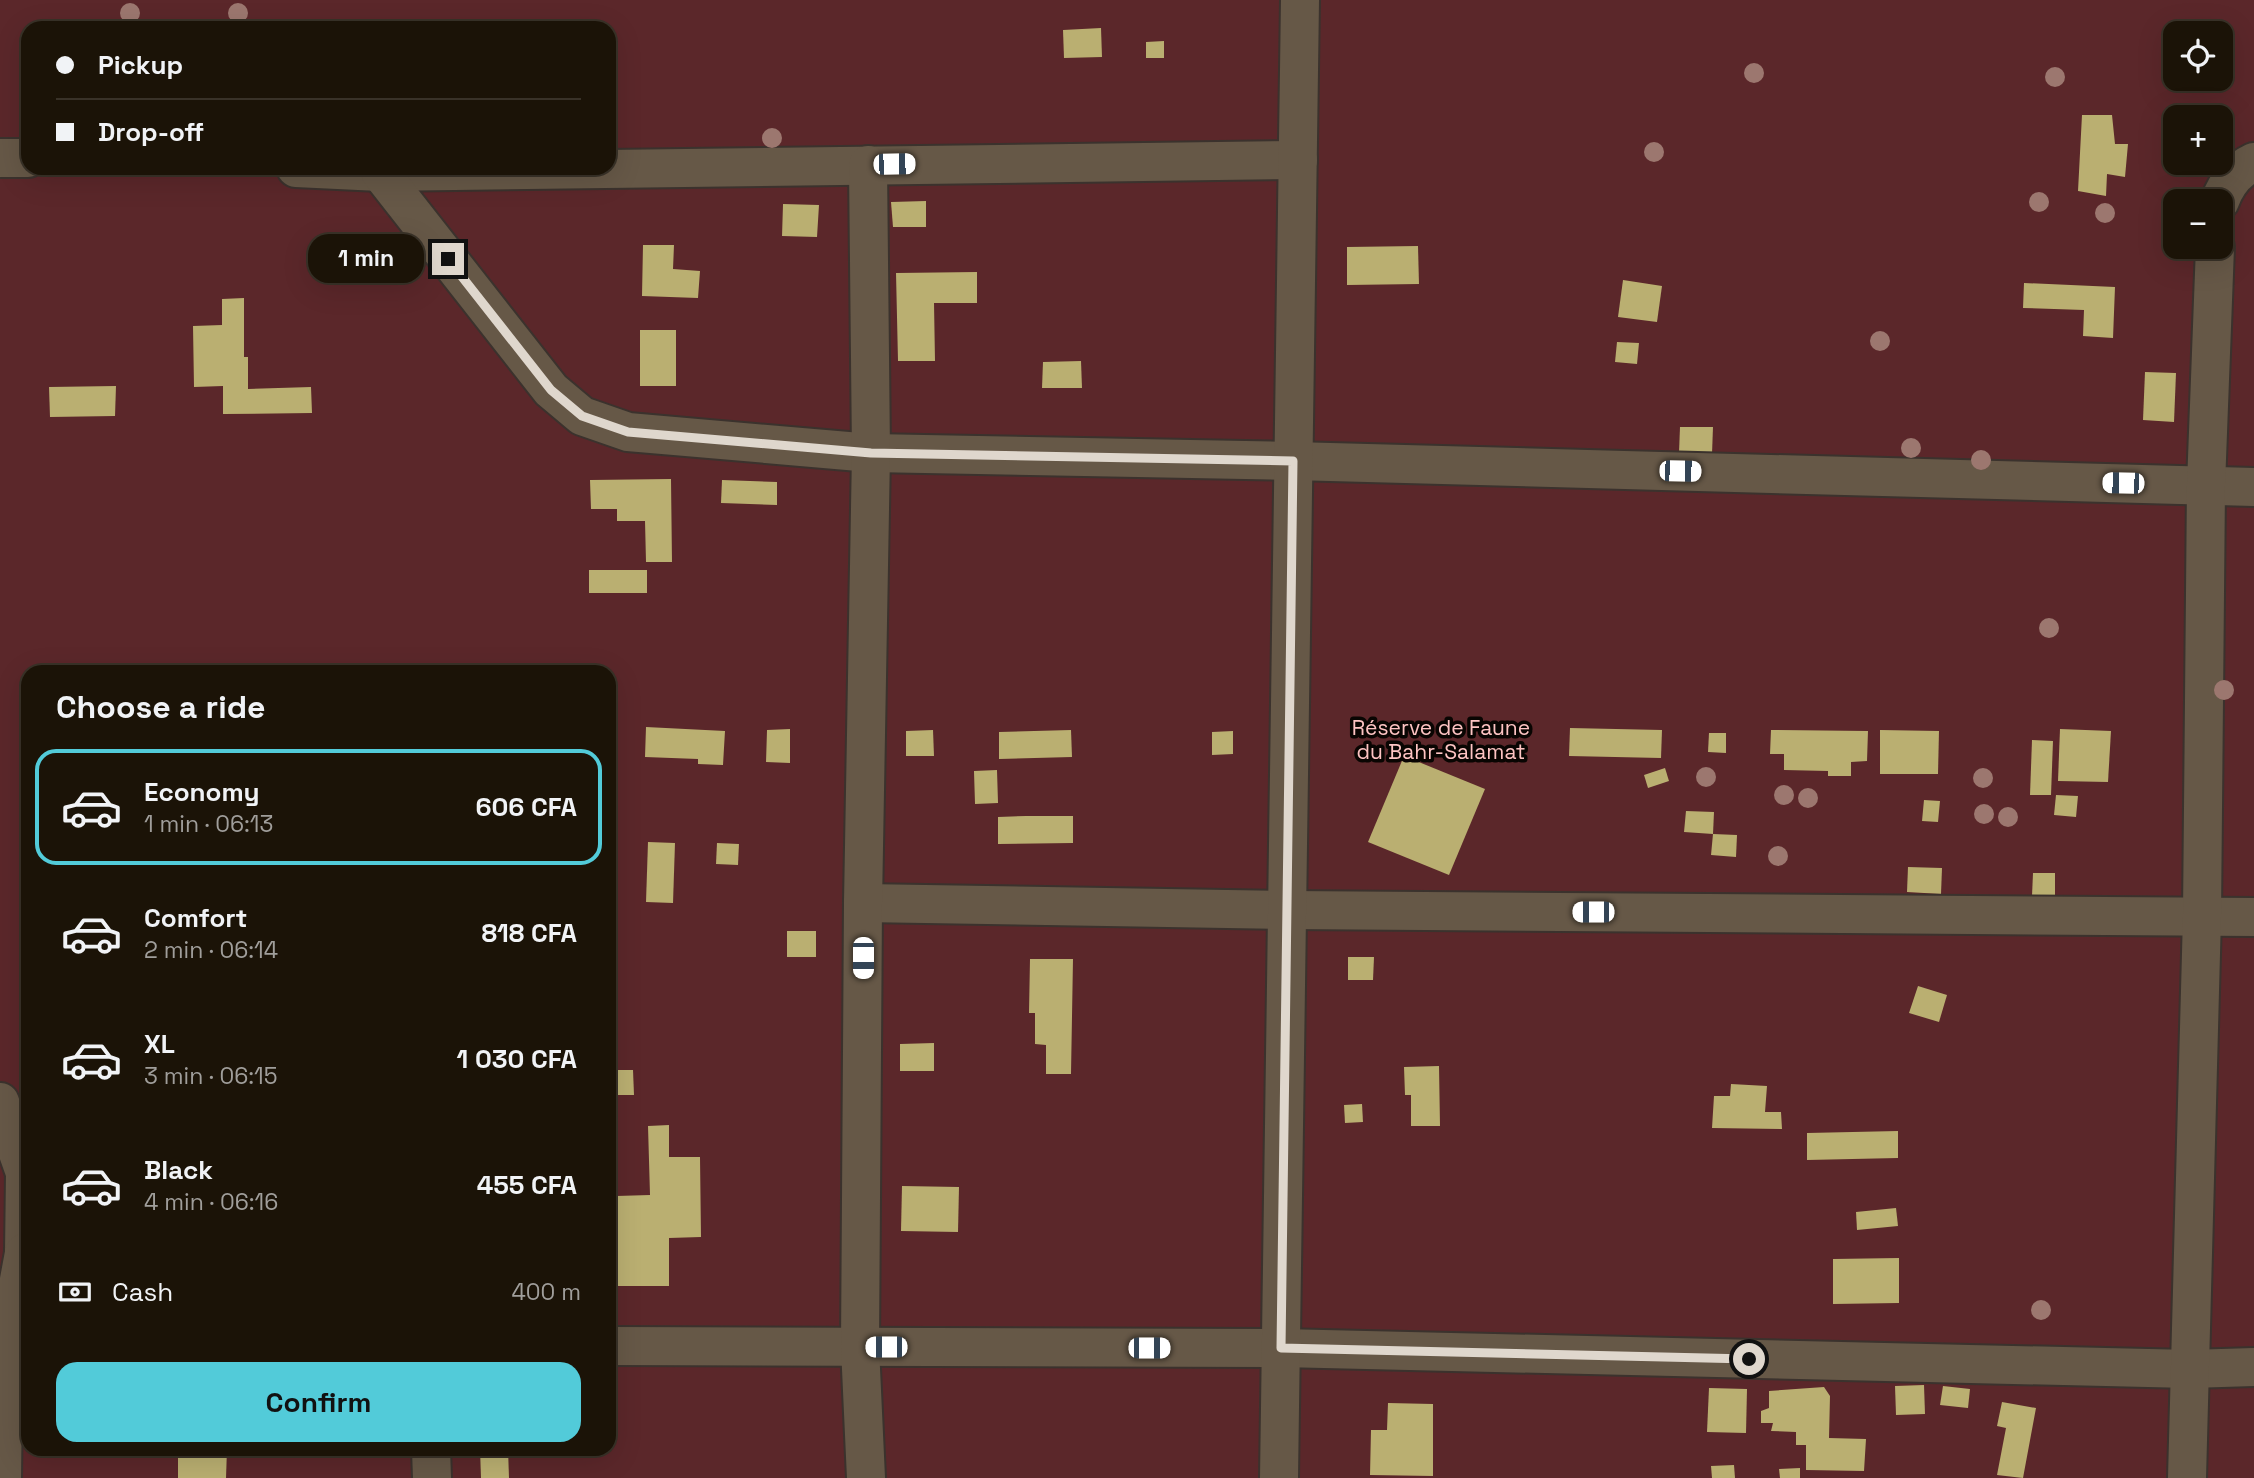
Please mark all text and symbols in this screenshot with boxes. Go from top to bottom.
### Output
map controls [2163,21,2233,259]
button: locate [2163,21,2233,91]
text: Pickup [98,48,183,82]
button: + [2163,105,2233,175]
text: Drop-off [98,115,204,149]
car [873,153,916,175]
button: − [2163,189,2233,259]
callout: 1 min [308,234,424,284]
text: 1 min [338,243,394,273]
route end [432,243,464,275]
car [1659,460,1702,482]
car [2102,472,2145,494]
text: Choose a ride [56,687,266,727]
park label: Réserve de Faune du Bahr-Salamat [1352,714,1530,765]
text: Economy [144,775,260,809]
icon: car [60,776,123,839]
text: 606 CFA [475,790,577,824]
text: 1 min · 06:13 [144,809,273,839]
text: Comfort [144,901,247,935]
icon: car [60,902,123,965]
car [1573,902,1615,923]
text: 818 CFA [481,916,577,950]
text: 2 min · 06:14 [144,935,278,965]
car [853,937,874,979]
text: XL [144,1027,175,1061]
icon: car [60,1028,123,1091]
text: 1 030 CFA [457,1042,577,1076]
text: 3 min · 06:15 [144,1061,277,1091]
text: Black [144,1153,213,1187]
icon: car [60,1154,123,1217]
text: 455 CFA [477,1168,577,1202]
text: 4 min · 06:16 [144,1187,278,1217]
icon: cash [56,1273,94,1311]
text: Cash [112,1275,173,1309]
text: 400 m [511,1277,581,1307]
car [866,1337,908,1358]
car [1129,1338,1171,1359]
route start [1733,1343,1765,1375]
button: Confirm [56,1362,581,1442]

